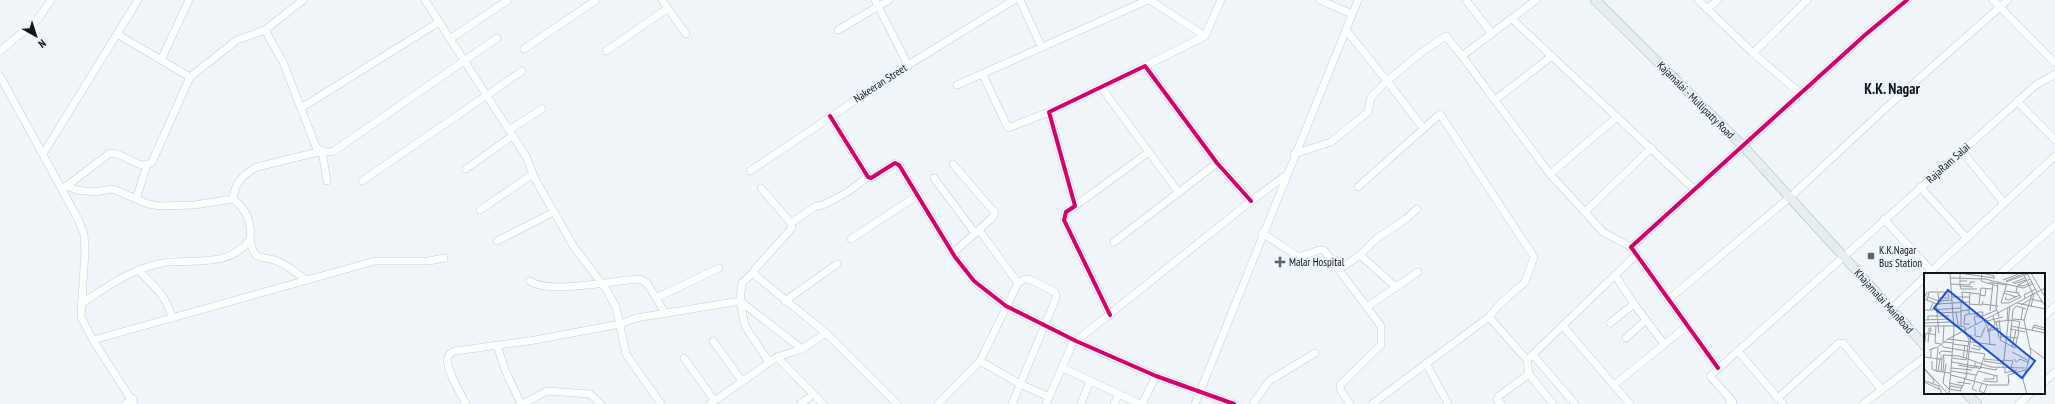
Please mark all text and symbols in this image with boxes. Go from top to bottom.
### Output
north arrow [16,16,56,56]
text: N [36,36,49,51]
street label: Kajamalai - Mullipatty Road [1654,58,1738,142]
street label: Nakeeran Street [851,61,909,105]
district label: K.K. Nagar [1864,79,1920,98]
street label: RajaRam Salai [1923,140,1973,186]
place label: K.K.Nagar Bus Station [1879,243,1922,270]
marker: K.K.Nagar Bus Station [1866,251,1876,261]
place label: Malar Hospital [1289,255,1345,269]
marker: Malar Hospital [1274,256,1286,268]
street label: Khajamalai MainRoad [1851,266,1917,336]
inset map [1924,273,2045,394]

